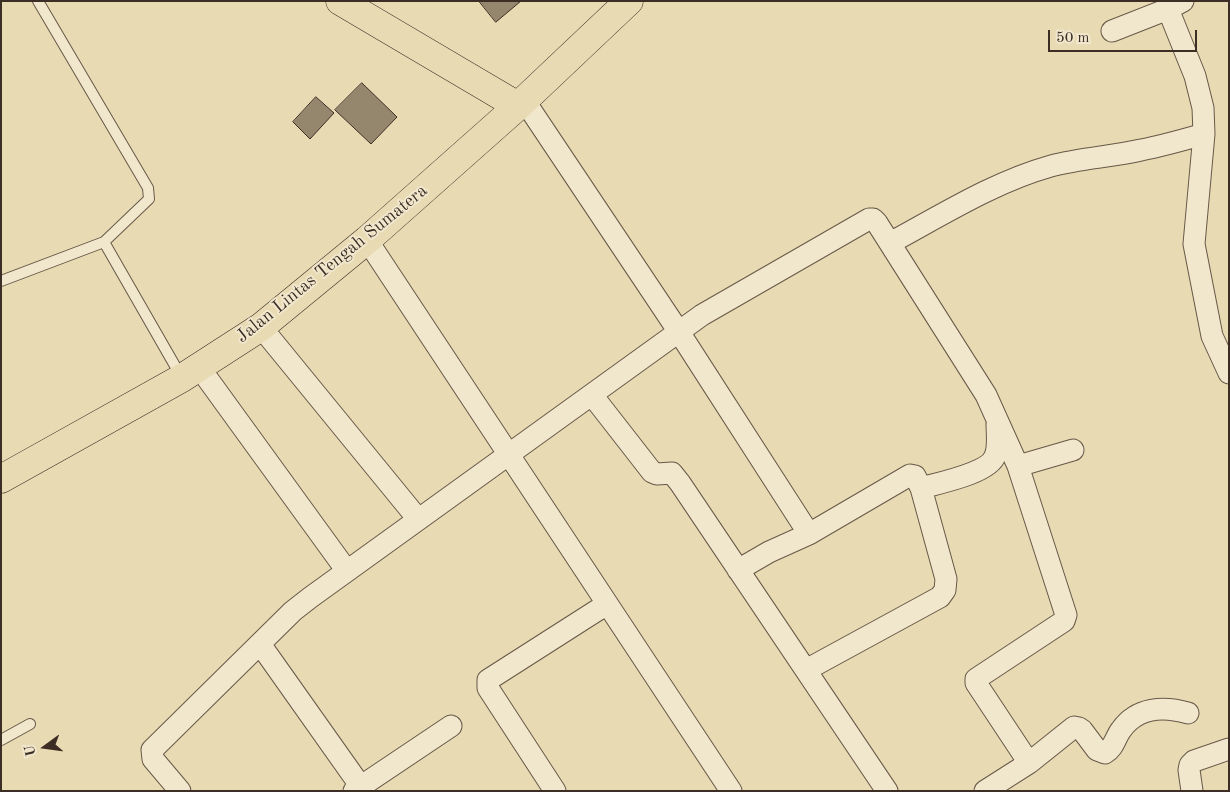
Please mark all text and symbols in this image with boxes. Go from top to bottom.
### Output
scale bar [1050,20,1199,52]
text: 50 m [1056,31,1090,46]
street label: Jalan Lintas Tengah Sumatera [232,180,432,348]
north arrow [20,722,70,772]
text: U [22,744,39,758]

